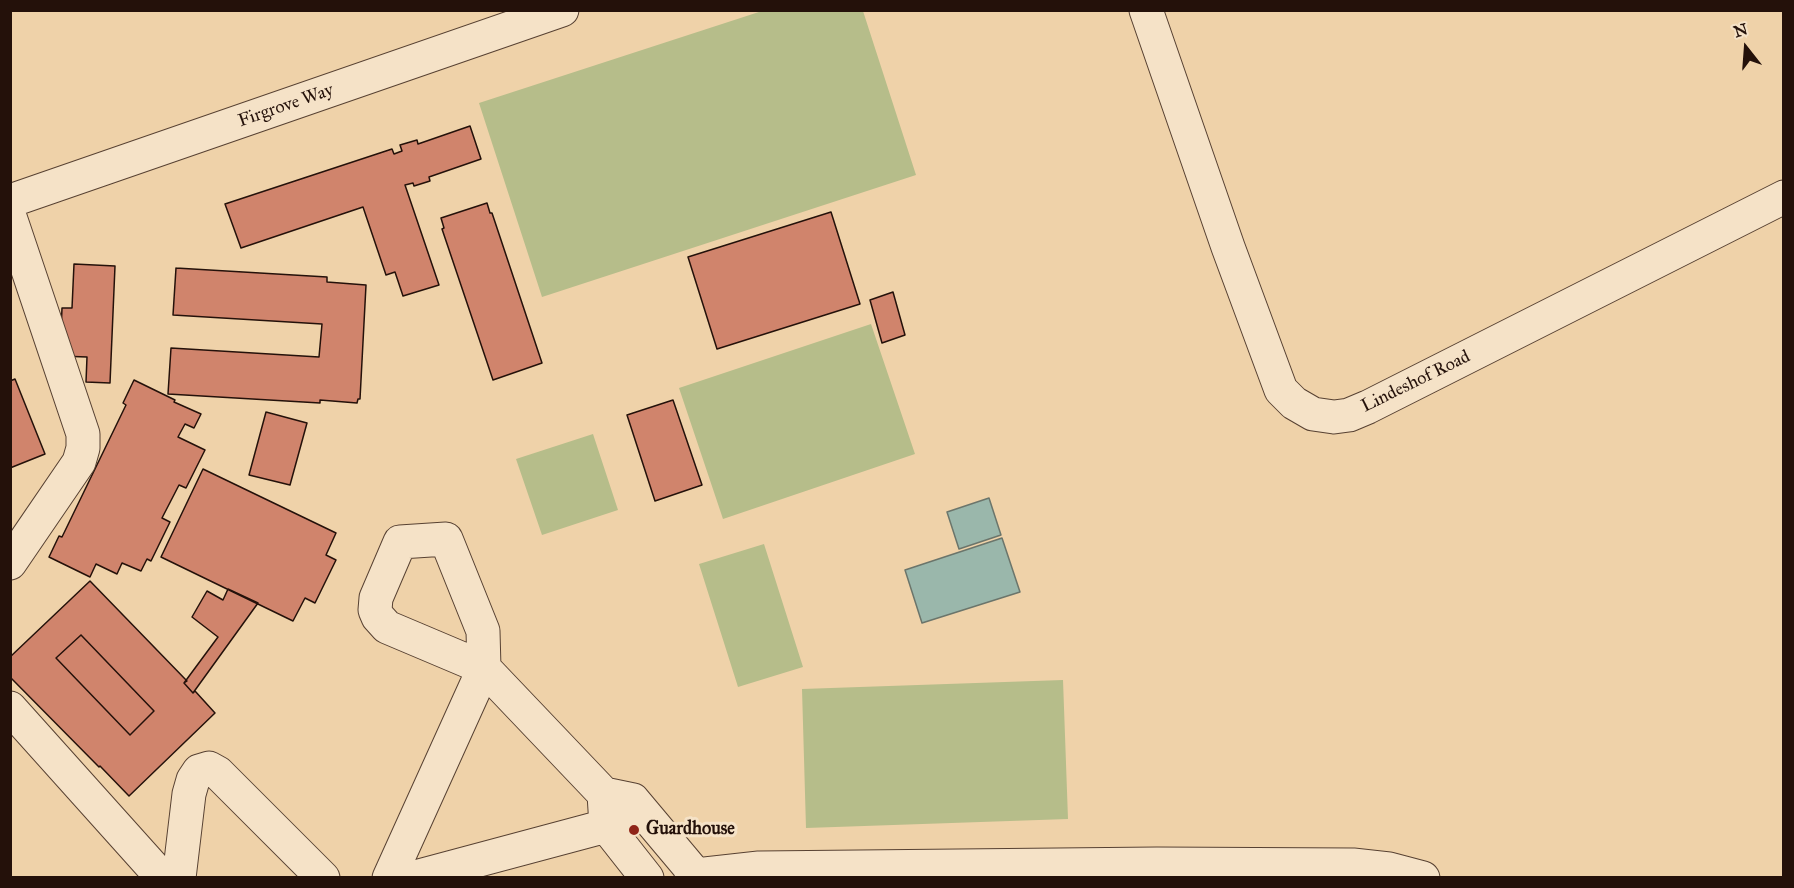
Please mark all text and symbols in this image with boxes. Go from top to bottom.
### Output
north arrow [1716,18,1776,78]
text: N [1731,19,1750,41]
street label: Firgrove Way [235,80,337,132]
street label: Lindeshof Road [1358,346,1474,418]
place label: Guardhouse [646,819,735,841]
marker: Guardhouse [627,823,641,837]

